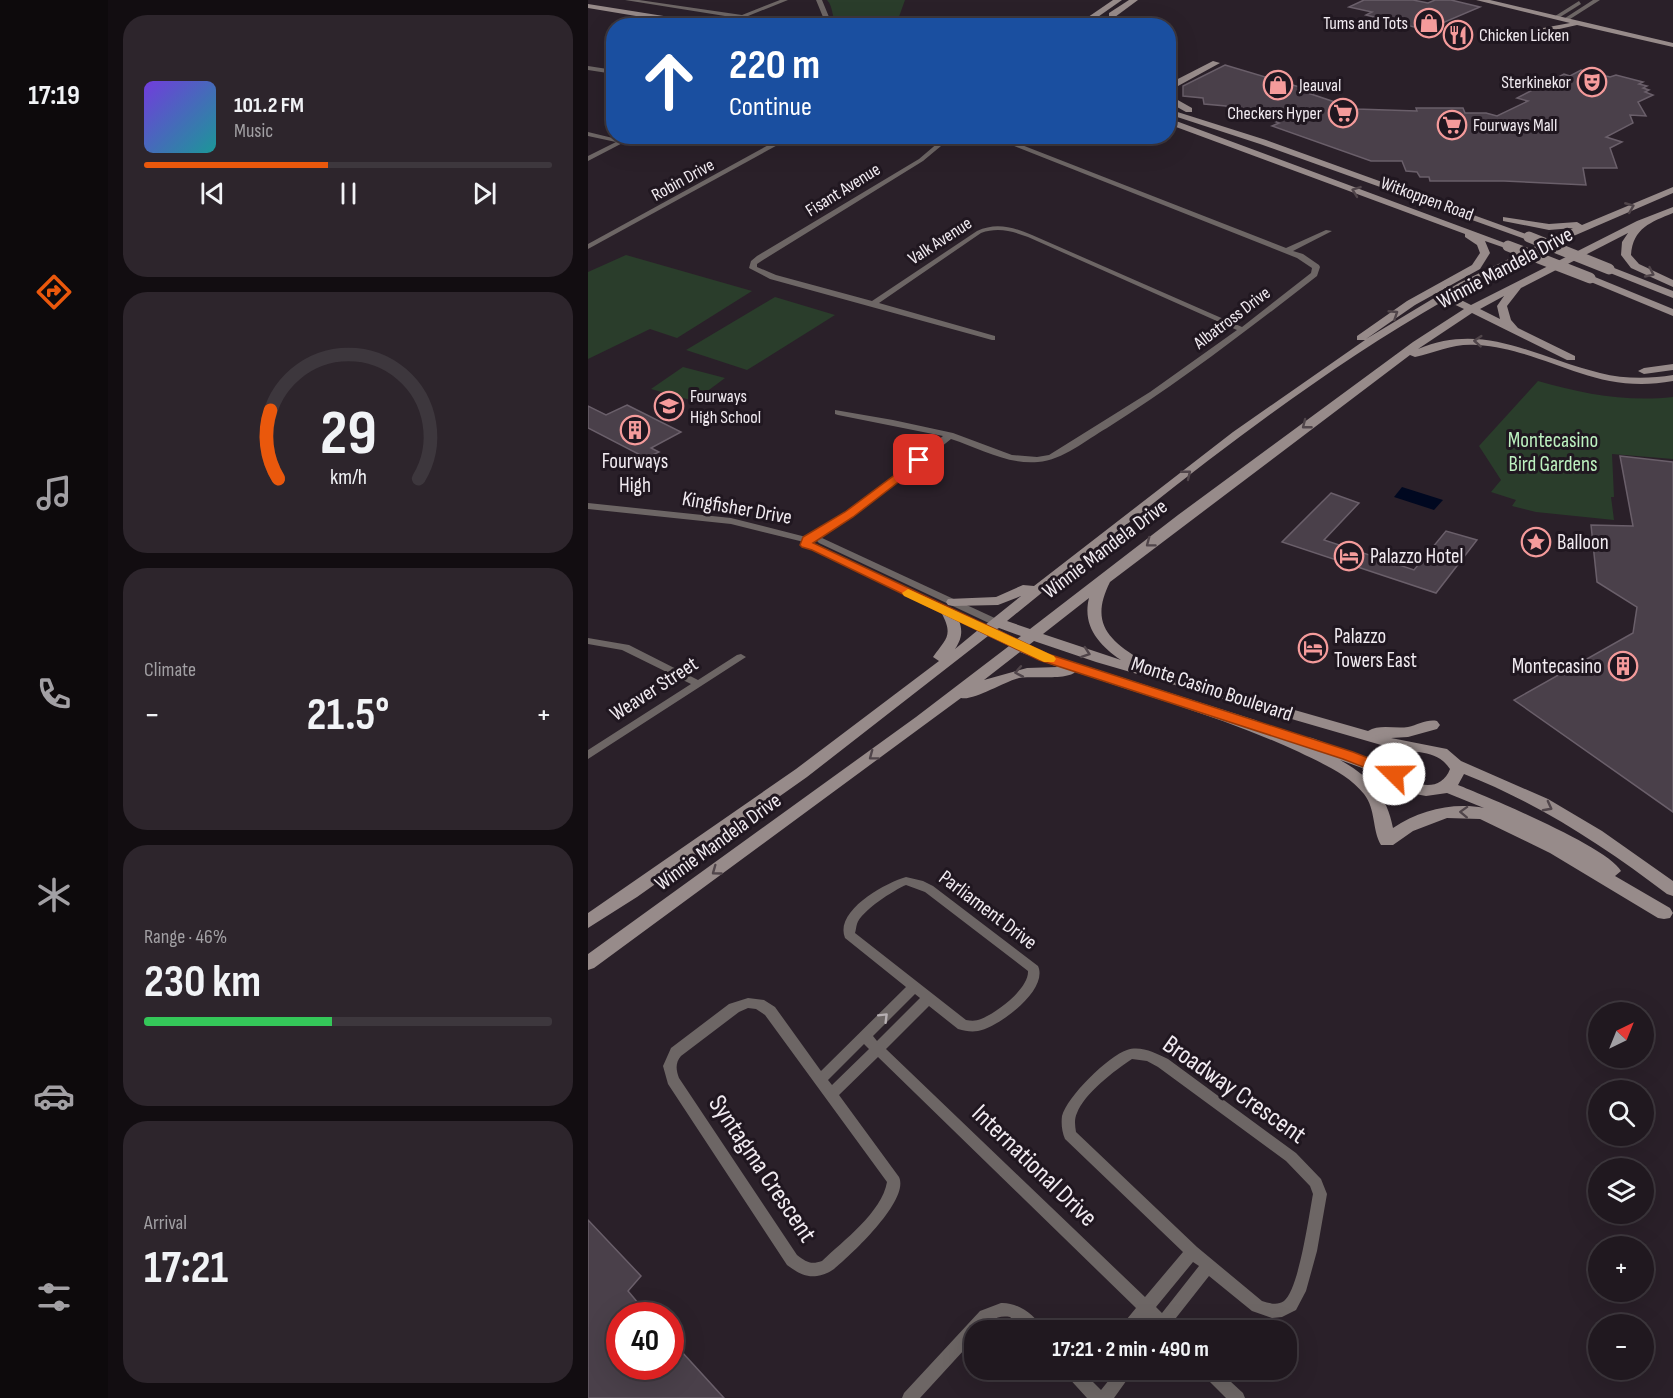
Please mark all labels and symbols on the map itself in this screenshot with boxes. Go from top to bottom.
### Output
shop icon: Tums and Tots [1413,7,1445,39]
place label: Tums and Tots [1323,13,1408,34]
restaurant icon: Chicken Licken [1442,19,1474,51]
place label: Chicken Licken [1479,25,1569,46]
theatre icon: Sterkinekor [1576,66,1608,98]
shop icon: Jeauval [1262,69,1294,101]
place label: Sterkinekor [1501,72,1571,93]
place label: Jeauval [1298,75,1341,96]
supermarket icon: Checkers Hyper [1327,97,1359,129]
place label: Checkers Hyper [1227,103,1322,124]
supermarket icon: Fourways Mall [1436,109,1468,141]
place label: Fourways Mall [1473,115,1557,136]
street label: Robin Drive [648,154,718,206]
street label: Fisant Avenue [802,159,884,221]
street label: Witkoppen Road [1378,172,1476,226]
one-way arrow [1351,186,1362,199]
one-way arrow [1624,202,1635,214]
street label: Valk Avenue [904,213,976,269]
street label: Winnie Mandela Drive [1433,222,1577,314]
one-way arrow [1643,266,1654,278]
street label: Albatross Drive [1189,282,1274,354]
one-way arrow [1388,309,1398,321]
one-way arrow [1473,334,1482,347]
place label: Fourways High School [690,386,761,428]
school or university icon: Fourways High School [653,390,685,422]
building icon: Fourways High [619,414,651,446]
one-way arrow [1302,418,1313,429]
park label: Montecasino Bird Gardens [1508,428,1598,477]
pin [893,434,944,485]
place label: Fourways High [602,449,668,498]
one-way arrow [1180,470,1191,481]
street label: Kingfisher Drive [680,486,794,530]
street label: Winnie Mandela Drive [1038,494,1172,604]
place icon: Balloon [1520,526,1552,558]
place label: Balloon [1557,530,1609,555]
one-way arrow [1146,535,1157,546]
hotel icon: Palazzo Hotel [1333,540,1365,572]
place label: Palazzo Hotel [1370,544,1463,569]
place label: Palazzo Towers East [1334,624,1417,673]
hotel icon: Palazzo Towers East [1297,632,1329,664]
one-way arrow [1080,646,1091,659]
building icon: Montecasino [1607,650,1639,682]
street label: Weaver Street [605,651,703,727]
street label: Monte Casino Boulevard [1128,651,1296,727]
place label: Montecasino [1512,654,1602,679]
one-way arrow [1014,665,1024,678]
position arrow [1362,742,1426,806]
one-way arrow [869,748,880,759]
street label: Winnie Mandela Drive [650,788,786,896]
one-way arrow [1541,800,1552,811]
one-way arrow [1459,806,1468,818]
one-way arrow [712,864,723,875]
street label: Parliament Drive [934,865,1042,955]
north arrow [1588,1002,1654,1068]
one-way arrow [877,1013,888,1024]
street label: Broadway Crescent [1156,1029,1312,1151]
street label: Syntagma Crescent [701,1090,823,1248]
street label: International Drive [965,1098,1103,1234]
speed limit sign: 40 [606,1302,684,1380]

